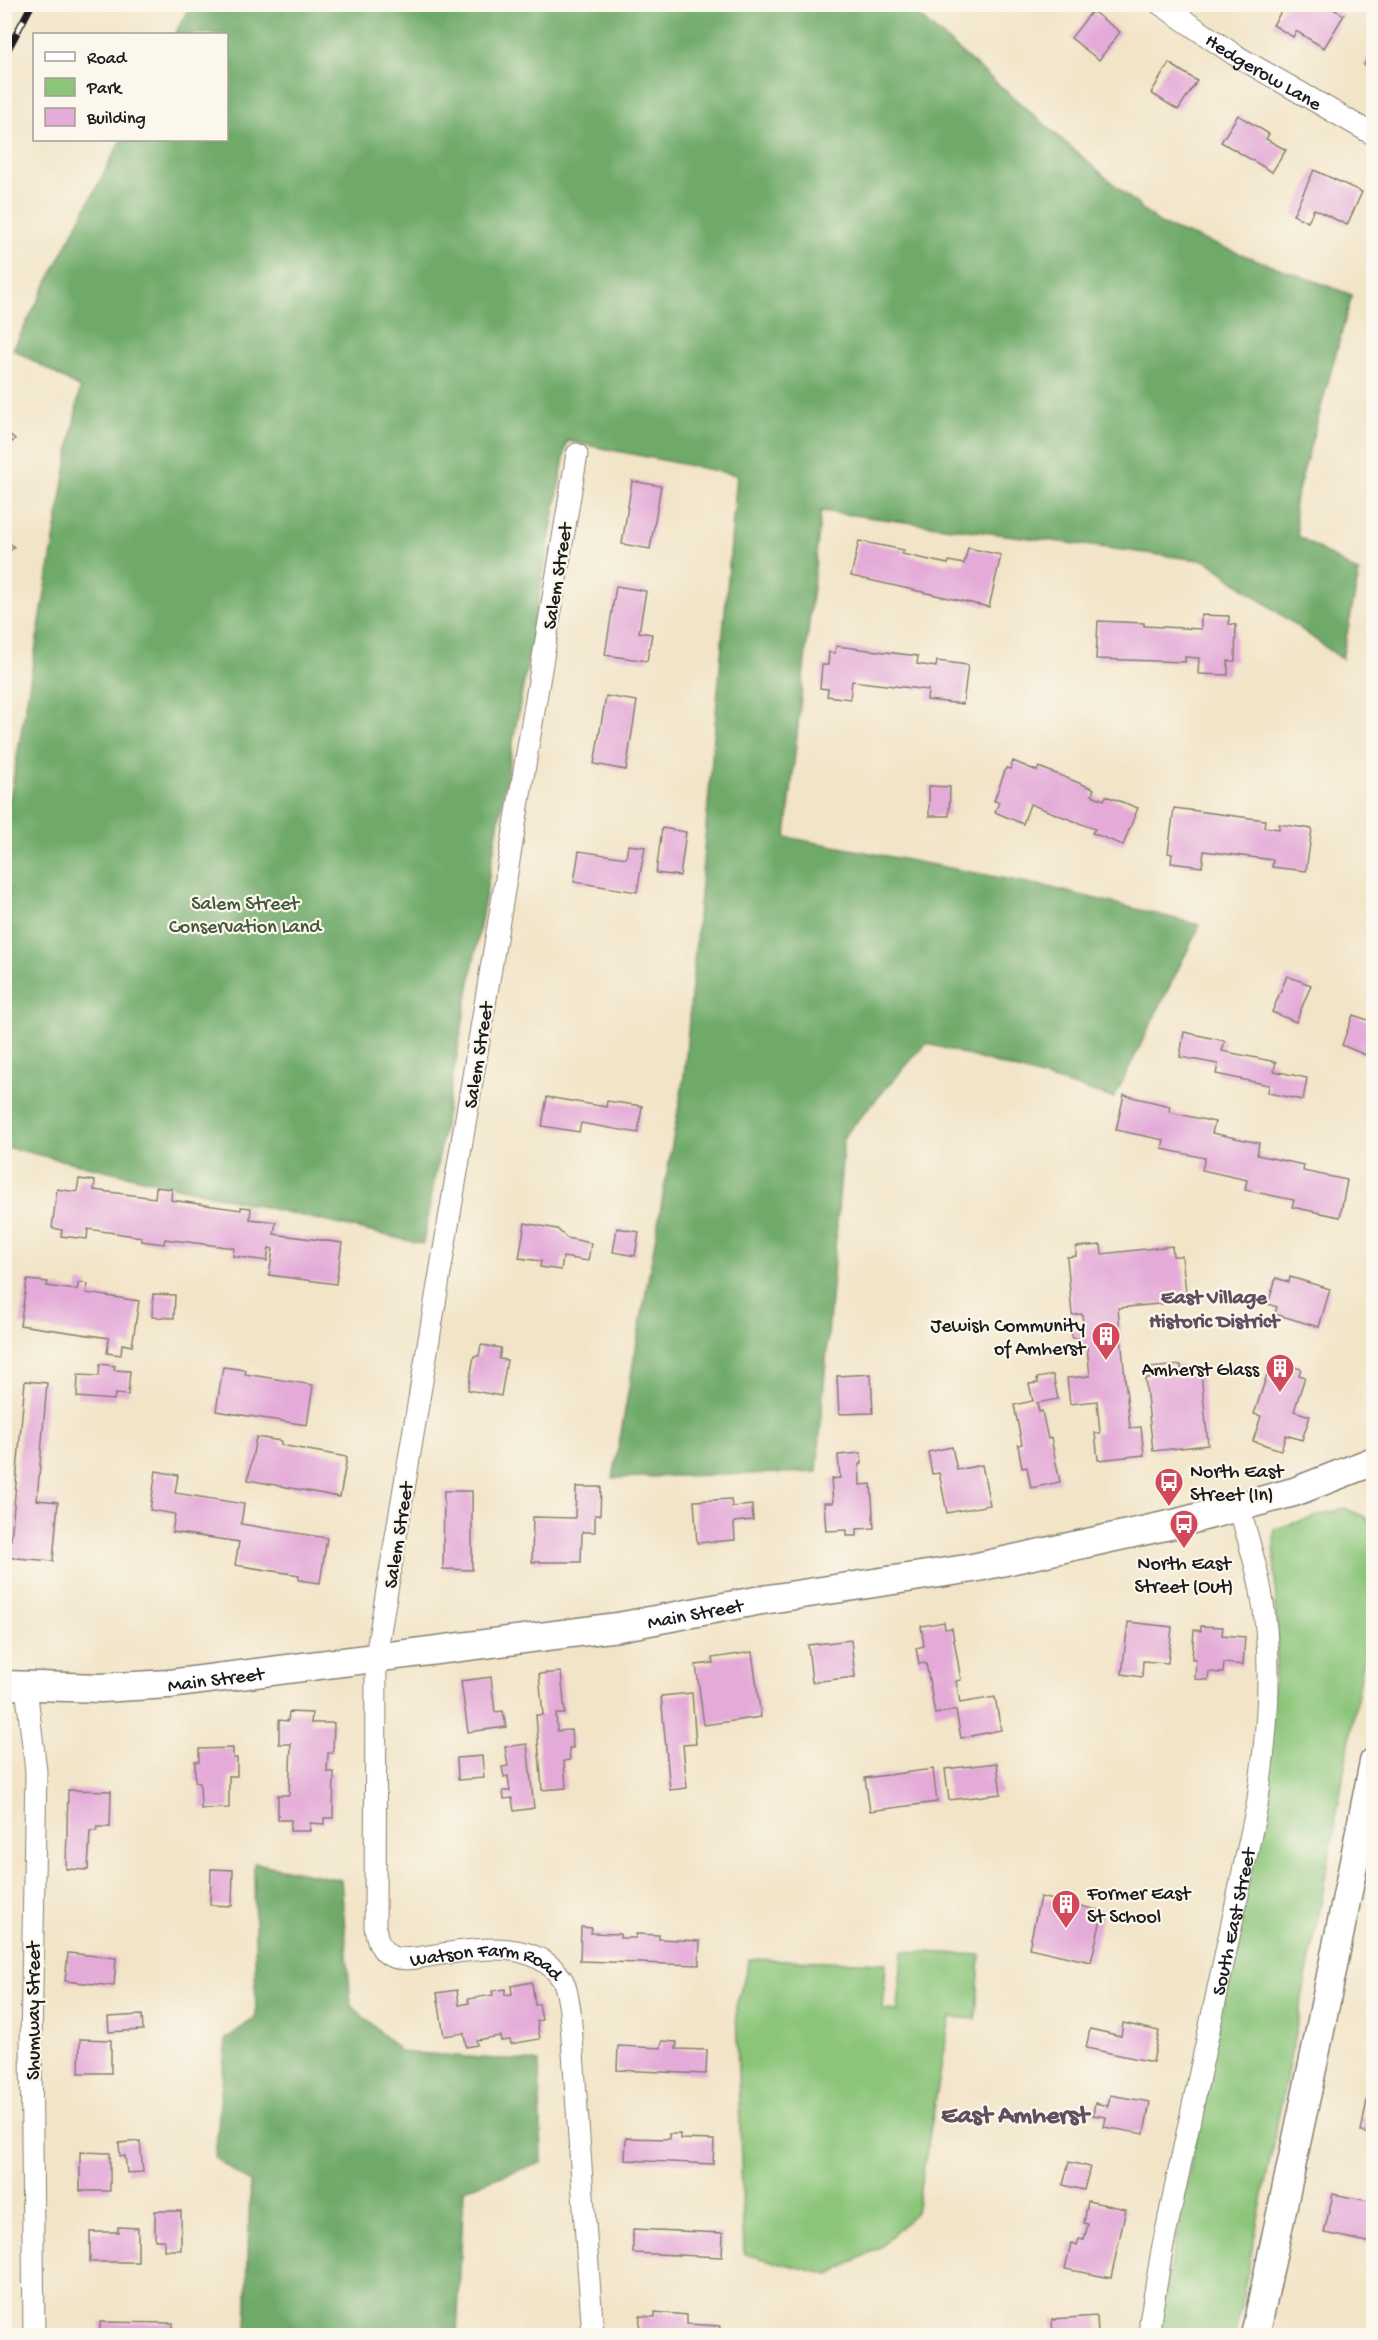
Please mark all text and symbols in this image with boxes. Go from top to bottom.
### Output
street label: Hedgerow Lane [1200,30,1325,118]
legend [33,33,228,141]
text: Road [87,49,128,70]
text: Park [86,79,123,100]
text: Building [86,109,146,130]
street label: Salem Street [540,520,580,631]
park label: Salem Street Conservation Land [169,894,323,940]
street label: Salem Street [461,999,501,1110]
district label: East Village Historic District [1149,1287,1281,1336]
place label: Jewish Community of Amherst [931,1316,1087,1362]
building icon: Jewish Community of Amherst [1090,1320,1122,1362]
building icon: Amherst Glass [1264,1352,1296,1394]
place label: Amherst Glass [1142,1360,1260,1383]
place label: North East Street (In) [1190,1462,1285,1508]
bus stop icon: North East Street (In) [1153,1466,1185,1508]
street label: Salem Street [381,1479,421,1590]
bus stop icon: North East Street (Out) [1168,1508,1200,1550]
place label: North East Street (Out) [1135,1554,1233,1600]
street label: Main Street [646,1595,747,1636]
street label: Main Street [166,1664,267,1699]
street label: South East Street [1209,1845,1263,1998]
place label: Former East St School [1086,1884,1192,1930]
building icon: Former East St School [1050,1888,1082,1930]
street label: Shumway Street [24,1940,47,2080]
street label: Watson Farm Road [409,1941,568,1988]
district label: East Amherst [941,2102,1091,2133]

